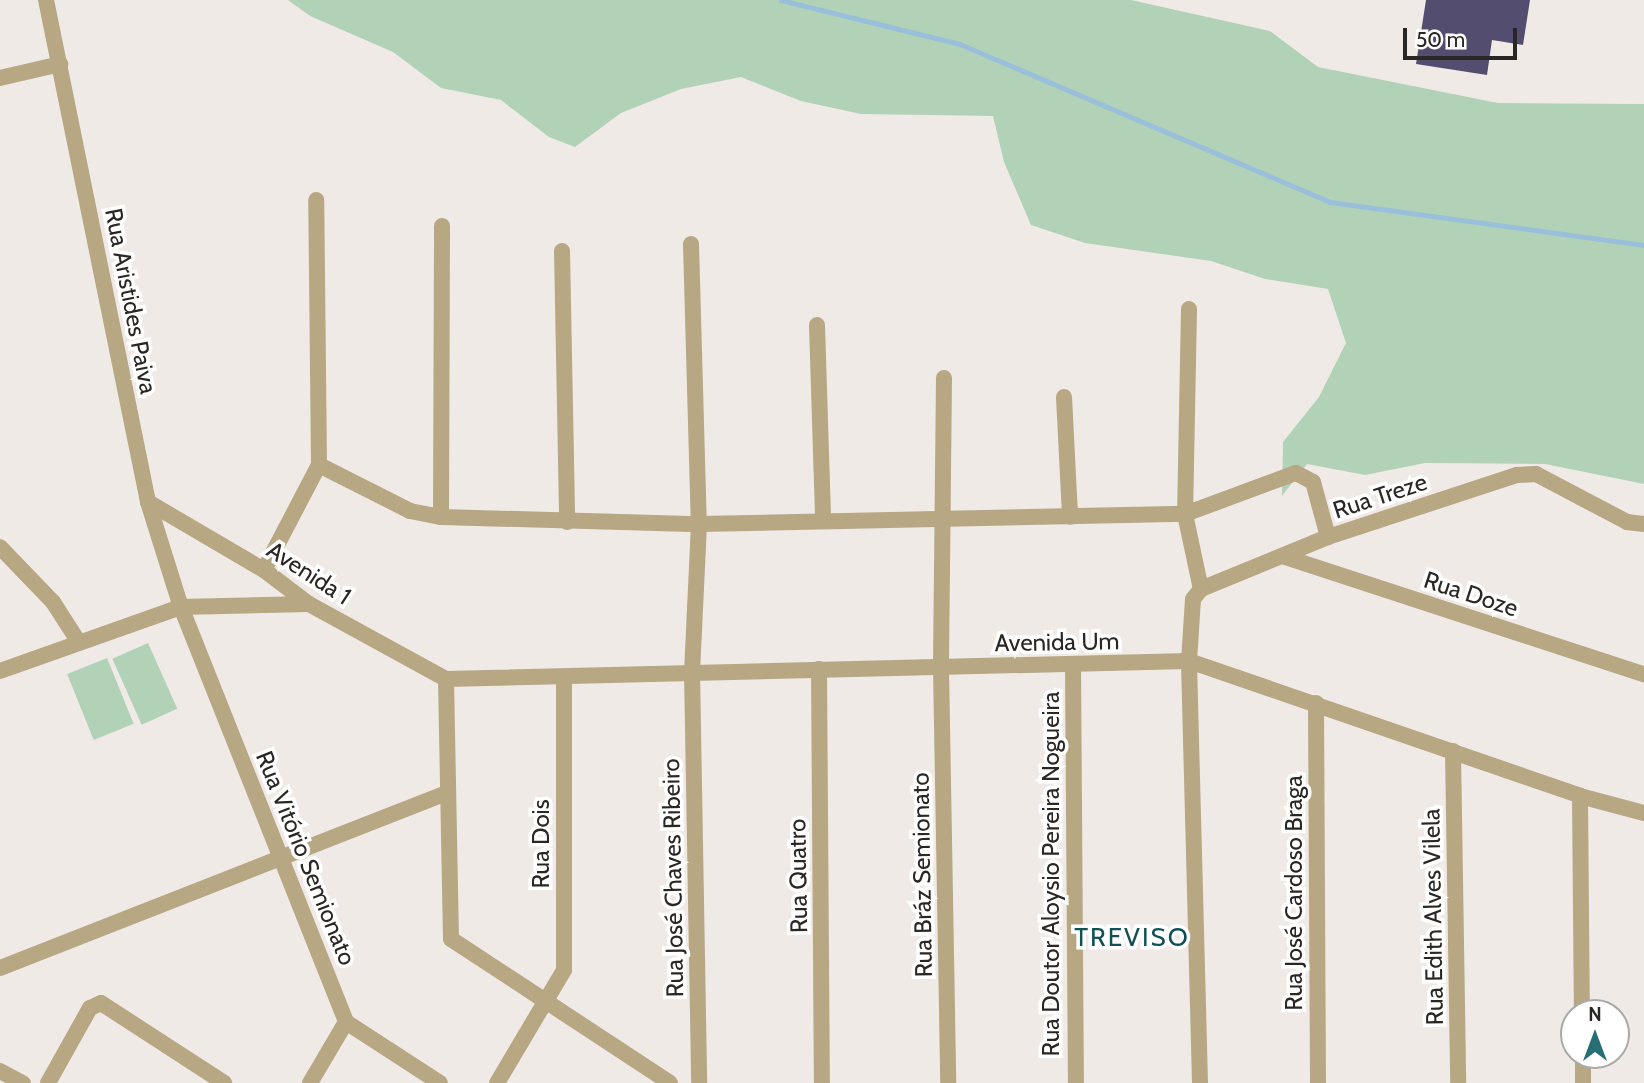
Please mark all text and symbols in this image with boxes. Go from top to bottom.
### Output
scale bar [1406,14,1520,58]
text: 50 m [1416,27,1465,52]
street label: Rua Aristides Paiva [99,206,163,396]
street label: Rua Treze [1329,467,1431,525]
street label: Avenida 1 [262,535,356,611]
street label: Rua Doze [1420,565,1522,623]
street label: Avenida Um [994,627,1120,657]
street label: Rua Doutor Aloysio Pereira Nogueira [1037,692,1065,1056]
street label: Rua Vitório Semionato [250,747,362,969]
street label: Rua José Chaves Ribeiro [657,758,689,998]
street label: Rua Bráz Semionato [906,772,938,978]
street label: Rua José Cardoso Braga [1280,775,1308,1011]
street label: Rua Dois [527,799,555,889]
street label: Rua Edith Alves Vilela [1417,808,1449,1026]
street label: Rua Quatro [783,819,813,933]
district label: TREVISO [1075,922,1189,954]
north arrow [1560,999,1630,1069]
text: N [1588,1003,1602,1026]

